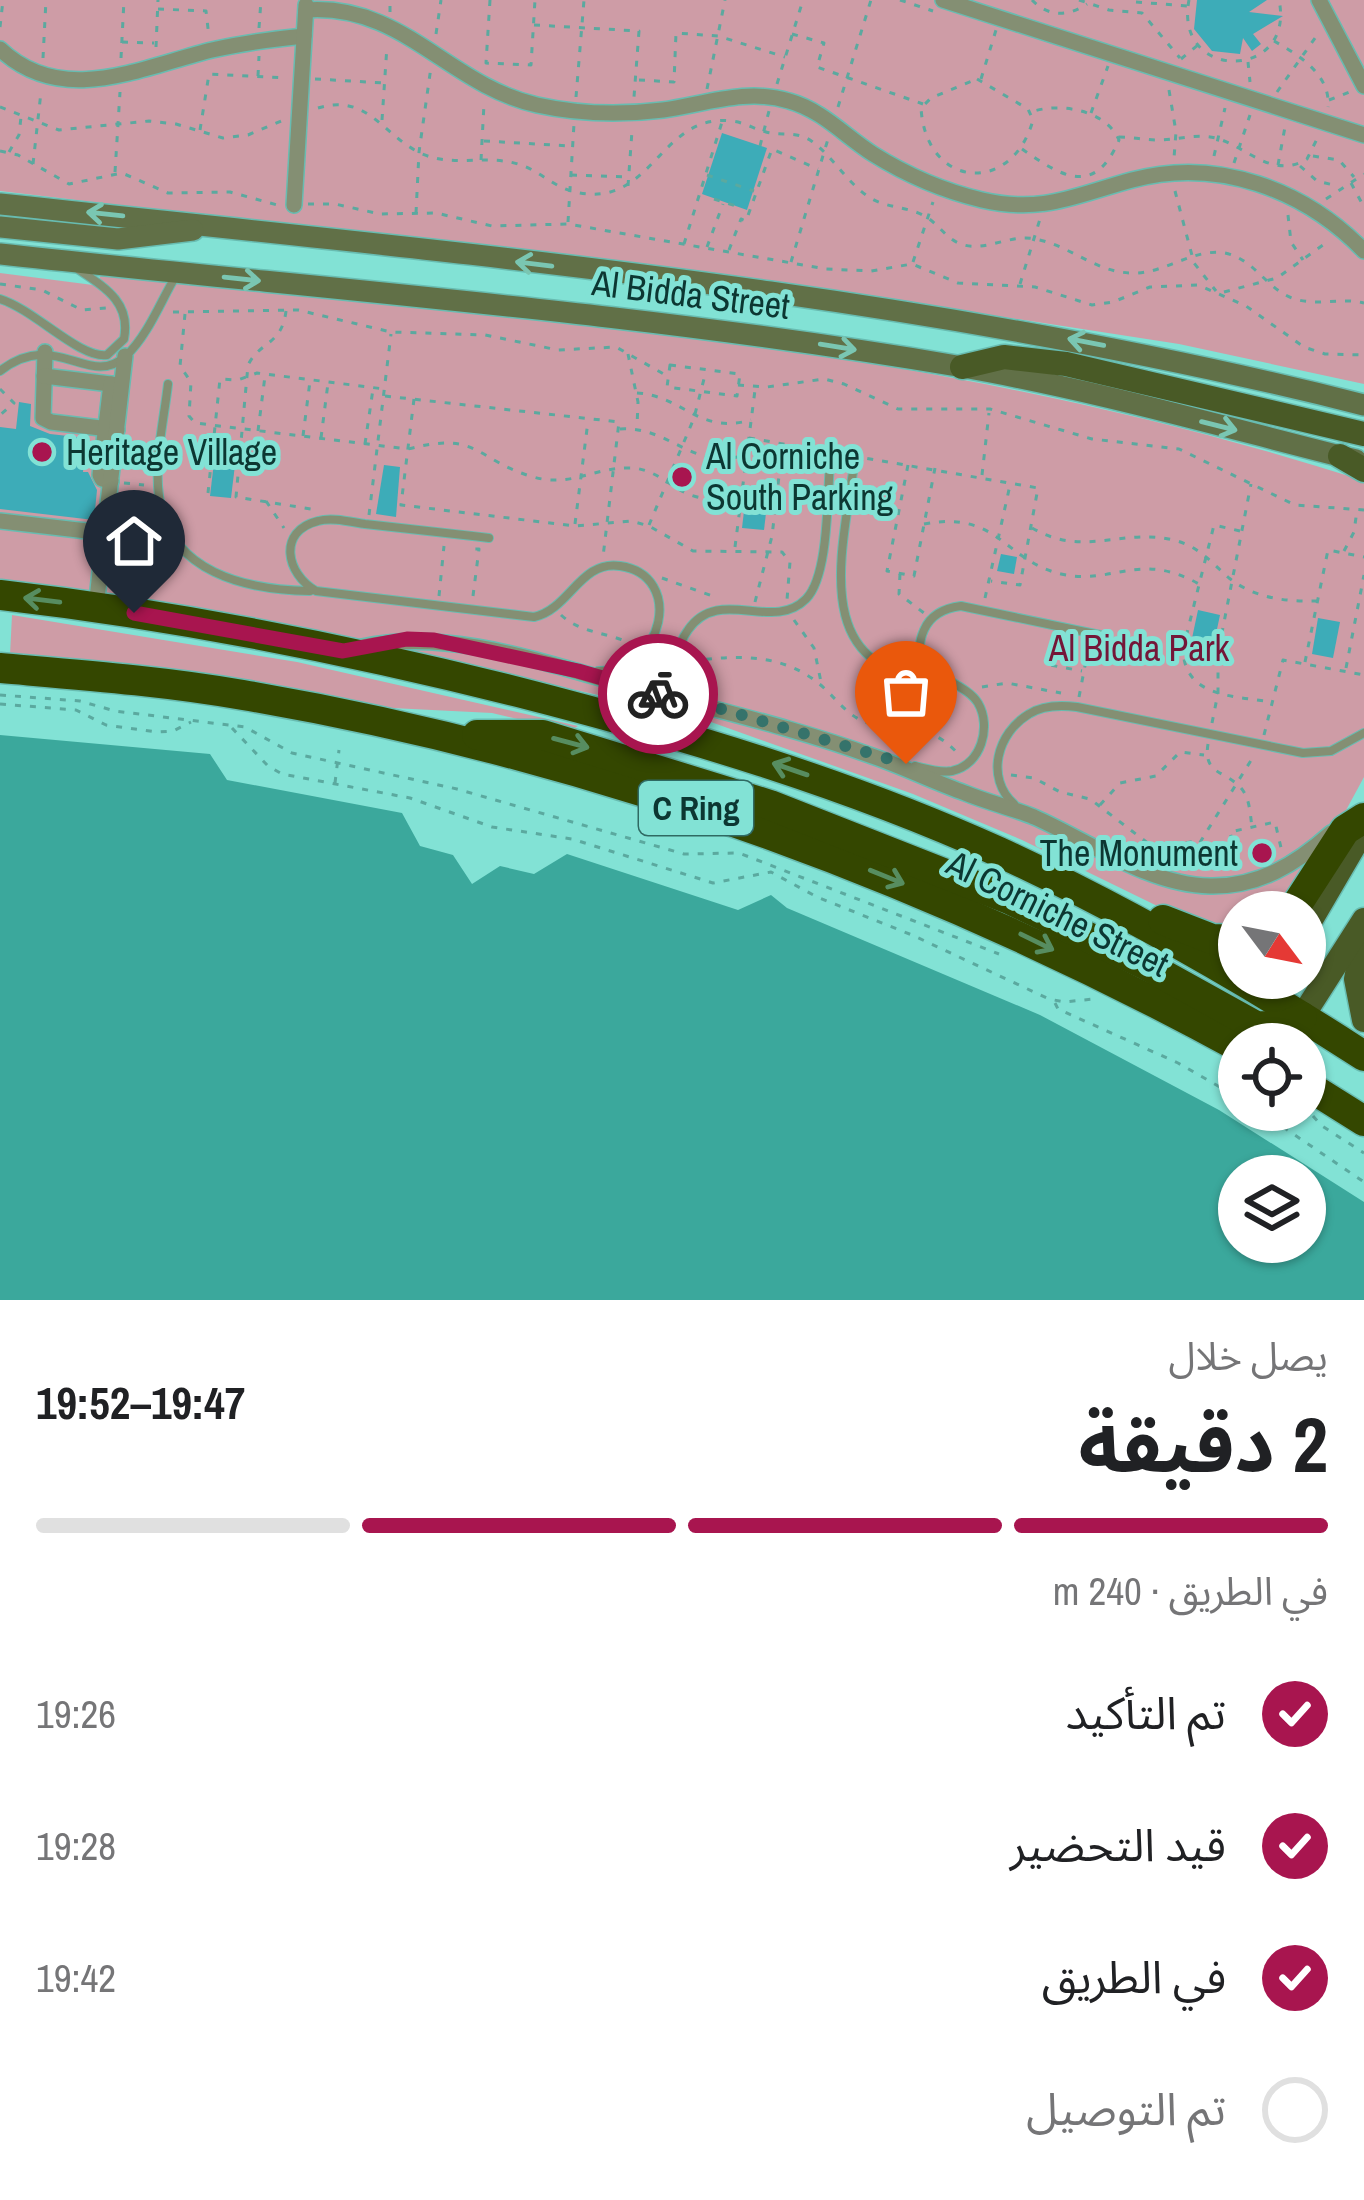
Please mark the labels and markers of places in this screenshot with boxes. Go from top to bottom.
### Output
place label: Heritage Village [66,428,277,476]
place label: Al Corniche South Parking [705,432,894,521]
marker: Heritage Village [29,439,55,465]
marker: Al Corniche South Parking [669,464,695,490]
pin [83,490,185,613]
pin [855,641,957,764]
place label: The Monument [1039,829,1238,877]
marker: The Monument [1249,840,1275,866]

